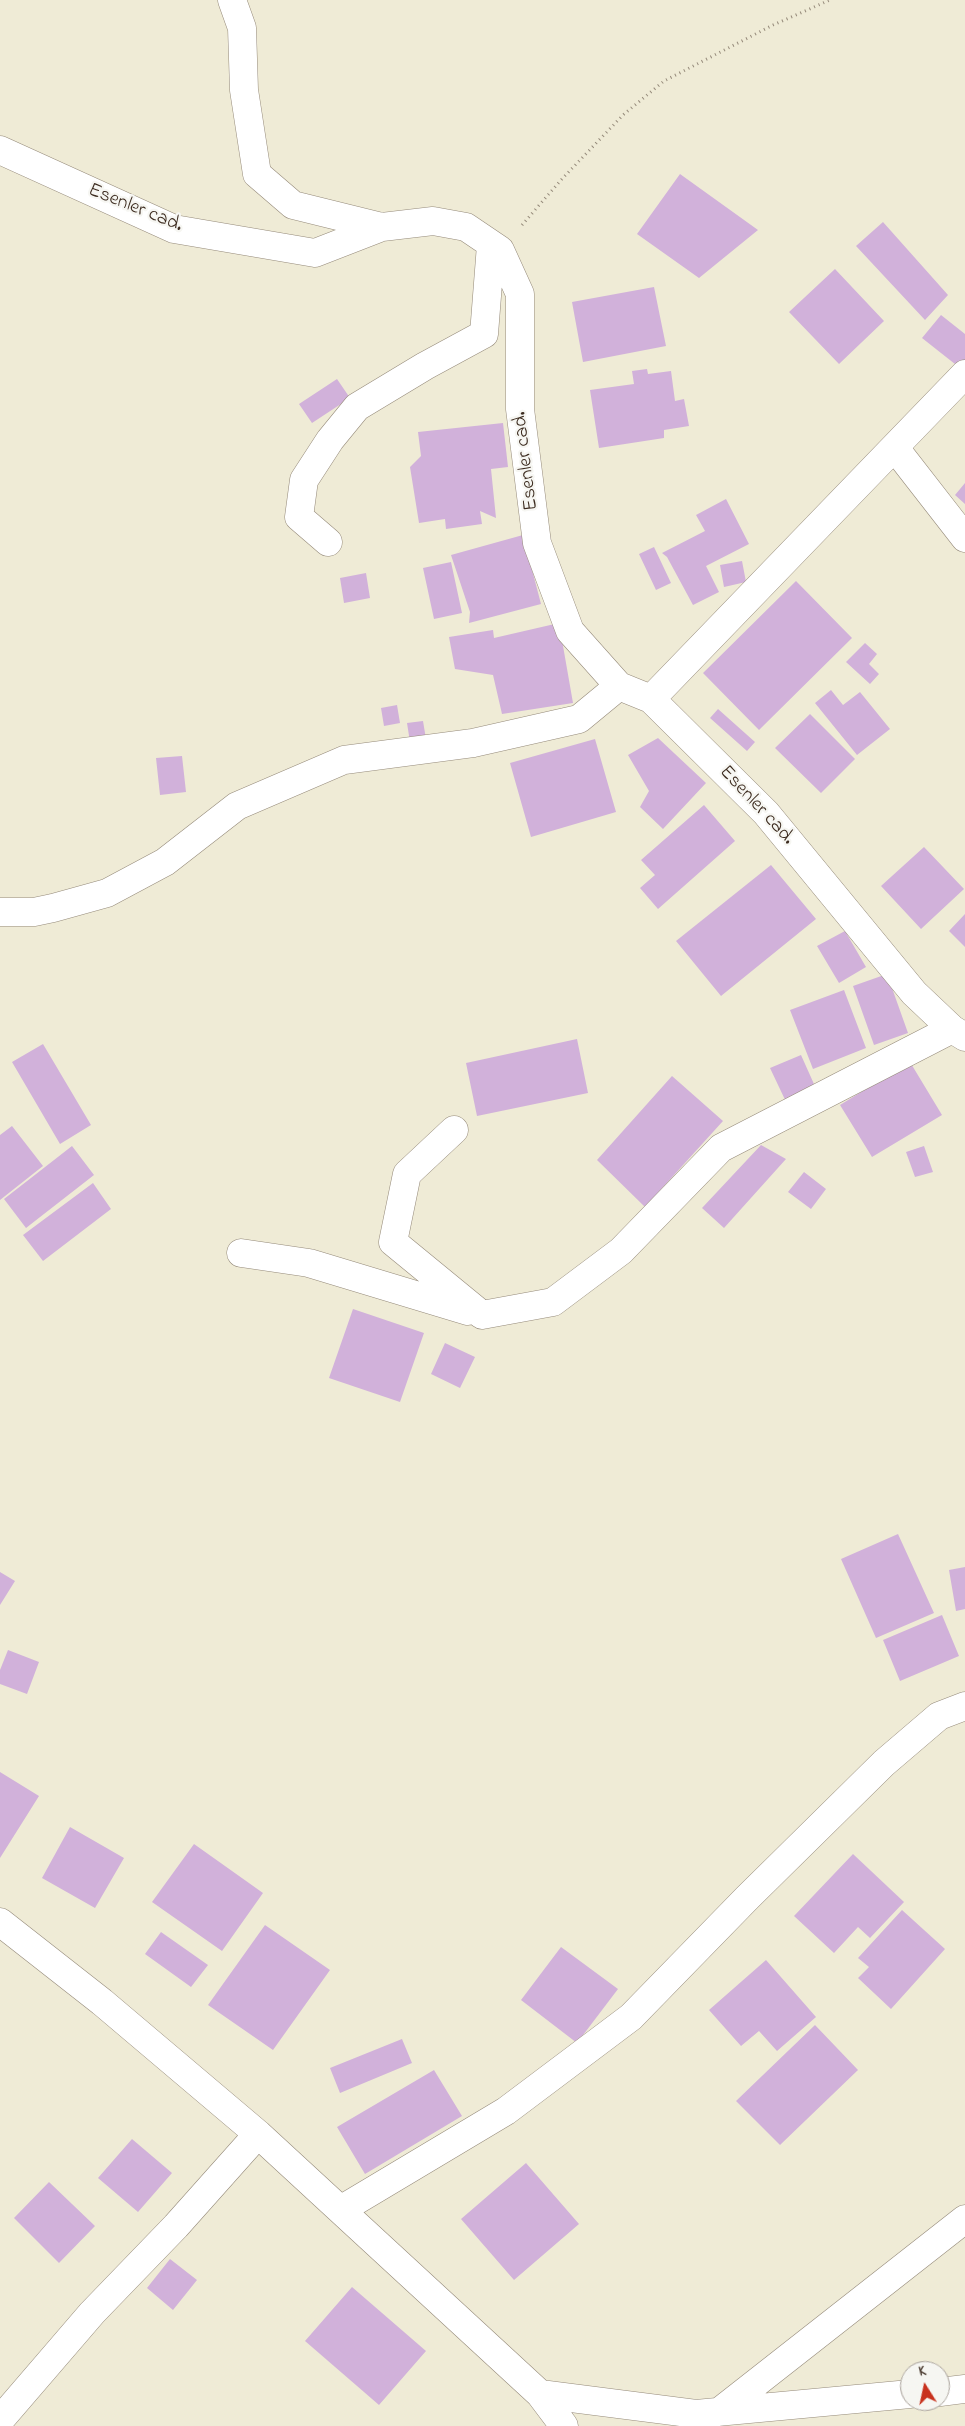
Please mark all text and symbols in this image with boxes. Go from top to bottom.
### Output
street label: Esenler cad. [84,179,186,239]
street label: Esenler cad. [509,410,545,512]
street label: Esenler cad. [713,761,799,851]
north arrow [900,2361,950,2411]
text: K [917,2361,928,2383]

